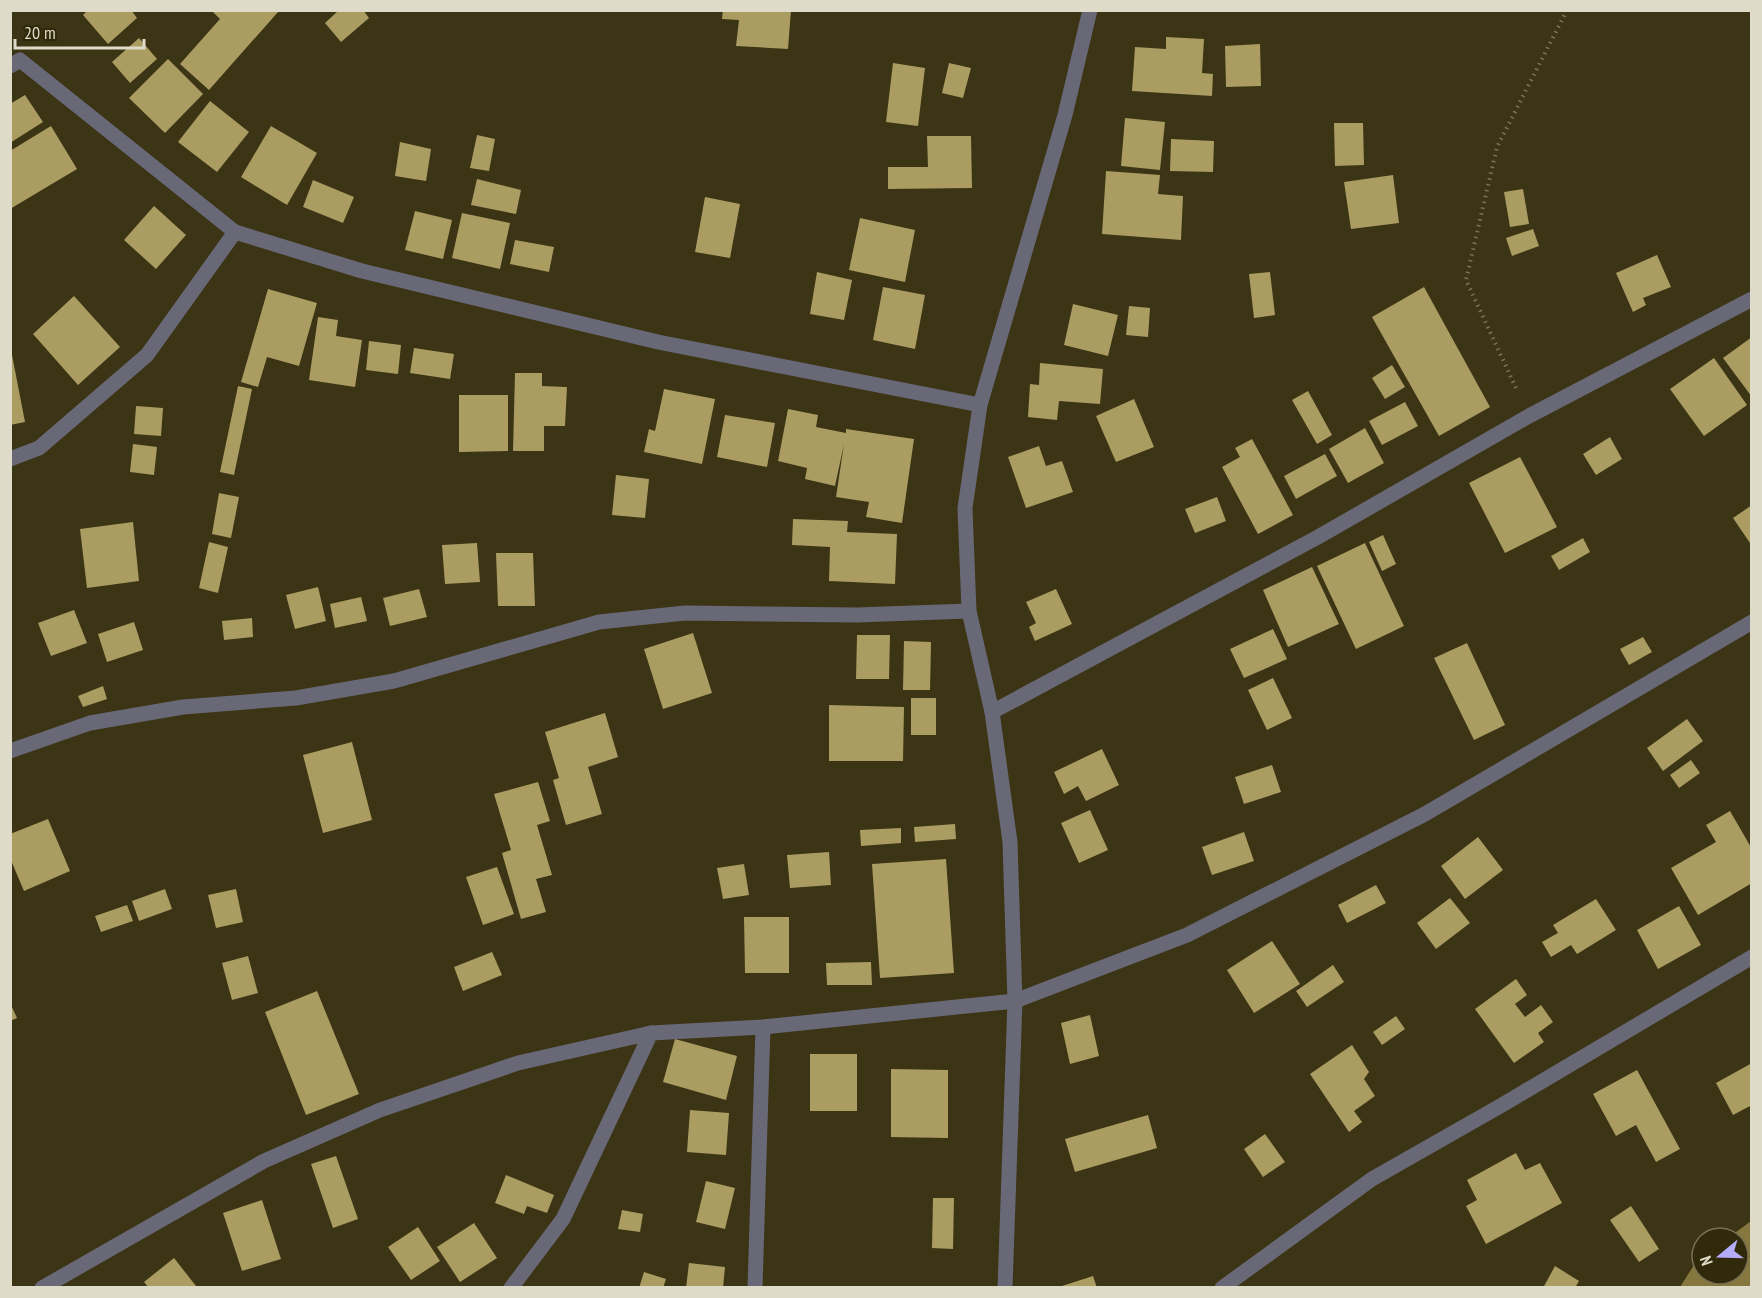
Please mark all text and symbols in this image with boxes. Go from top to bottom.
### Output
scale bar [15,12,144,50]
text: 20 m [24,21,56,44]
north arrow [1690,1226,1750,1286]
text: N [1695,1254,1717,1268]

